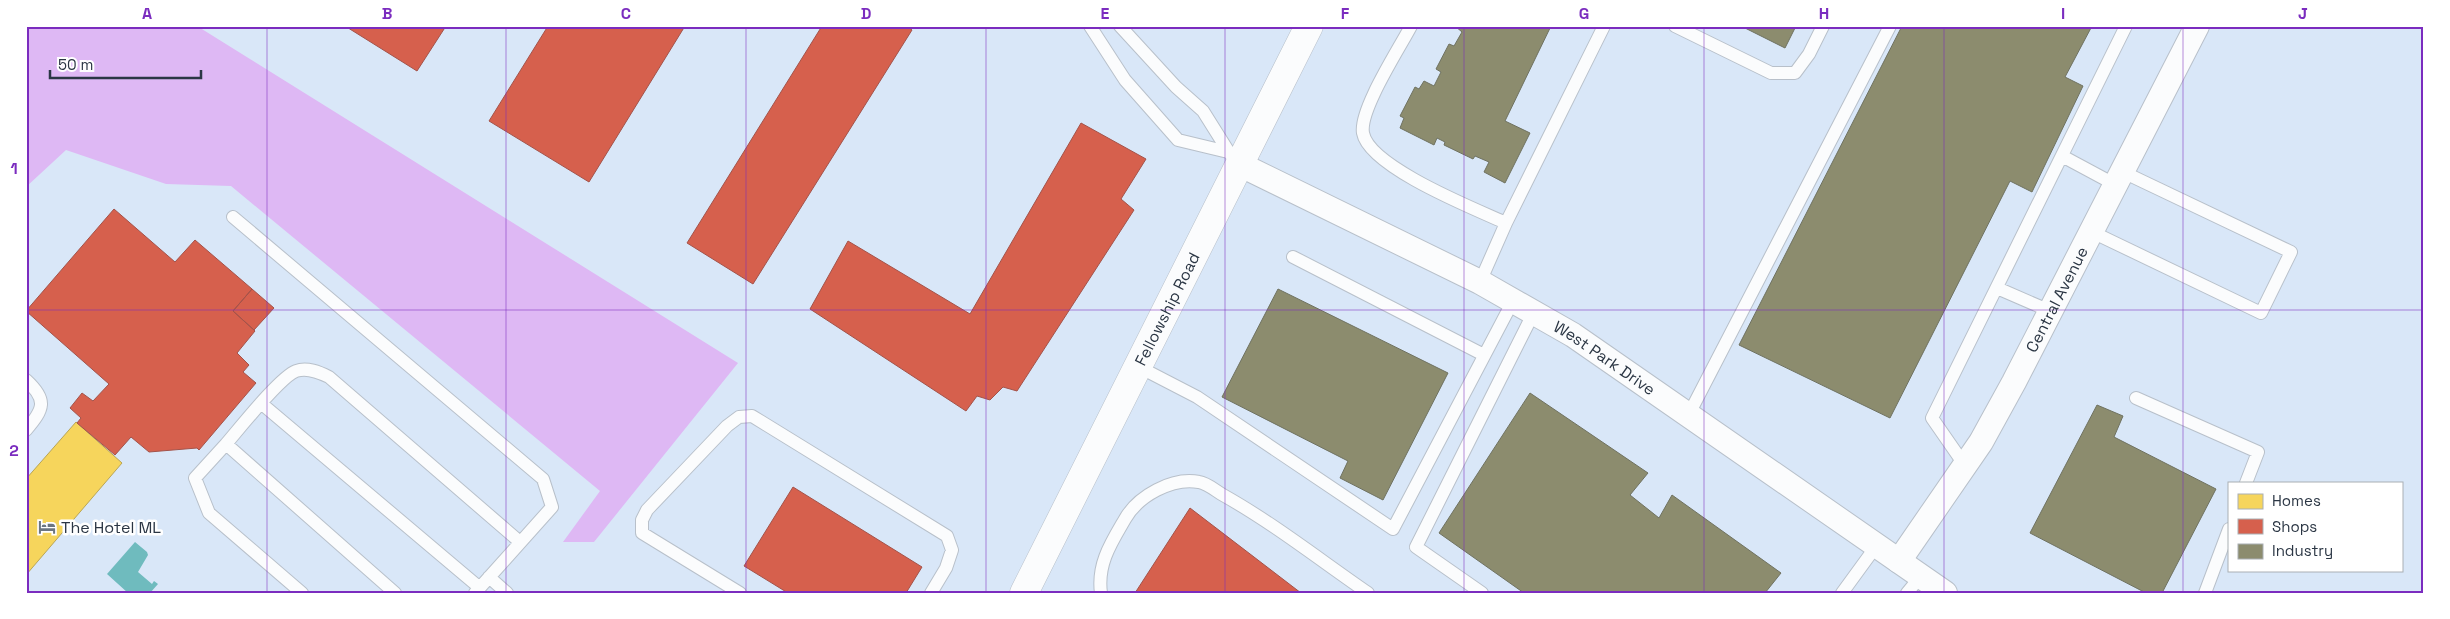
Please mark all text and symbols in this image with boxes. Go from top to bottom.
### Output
text: A [142,3,152,24]
text: B [382,3,392,24]
text: C [621,3,631,24]
text: D [861,3,871,24]
text: E [1101,3,1110,24]
text: F [1341,3,1350,24]
text: G [1579,3,1589,24]
text: H [1819,3,1829,24]
text: I [2061,3,2065,24]
text: J [2298,3,2308,24]
scale bar [50,48,201,80]
text: 50 m [58,55,93,74]
text: 1 [10,158,18,179]
street label: Central Avenue [2021,243,2092,356]
street label: Fellowship Road [1130,249,1204,369]
street label: West Park Drive [1550,316,1660,400]
text: 2 [9,440,19,461]
legend [2228,482,2402,572]
text: Homes [2272,491,2321,510]
hotel icon: The Hotel ML [37,517,57,537]
place label: The Hotel ML [61,517,161,538]
text: Shops [2272,517,2317,536]
text: Industry [2272,541,2333,560]

